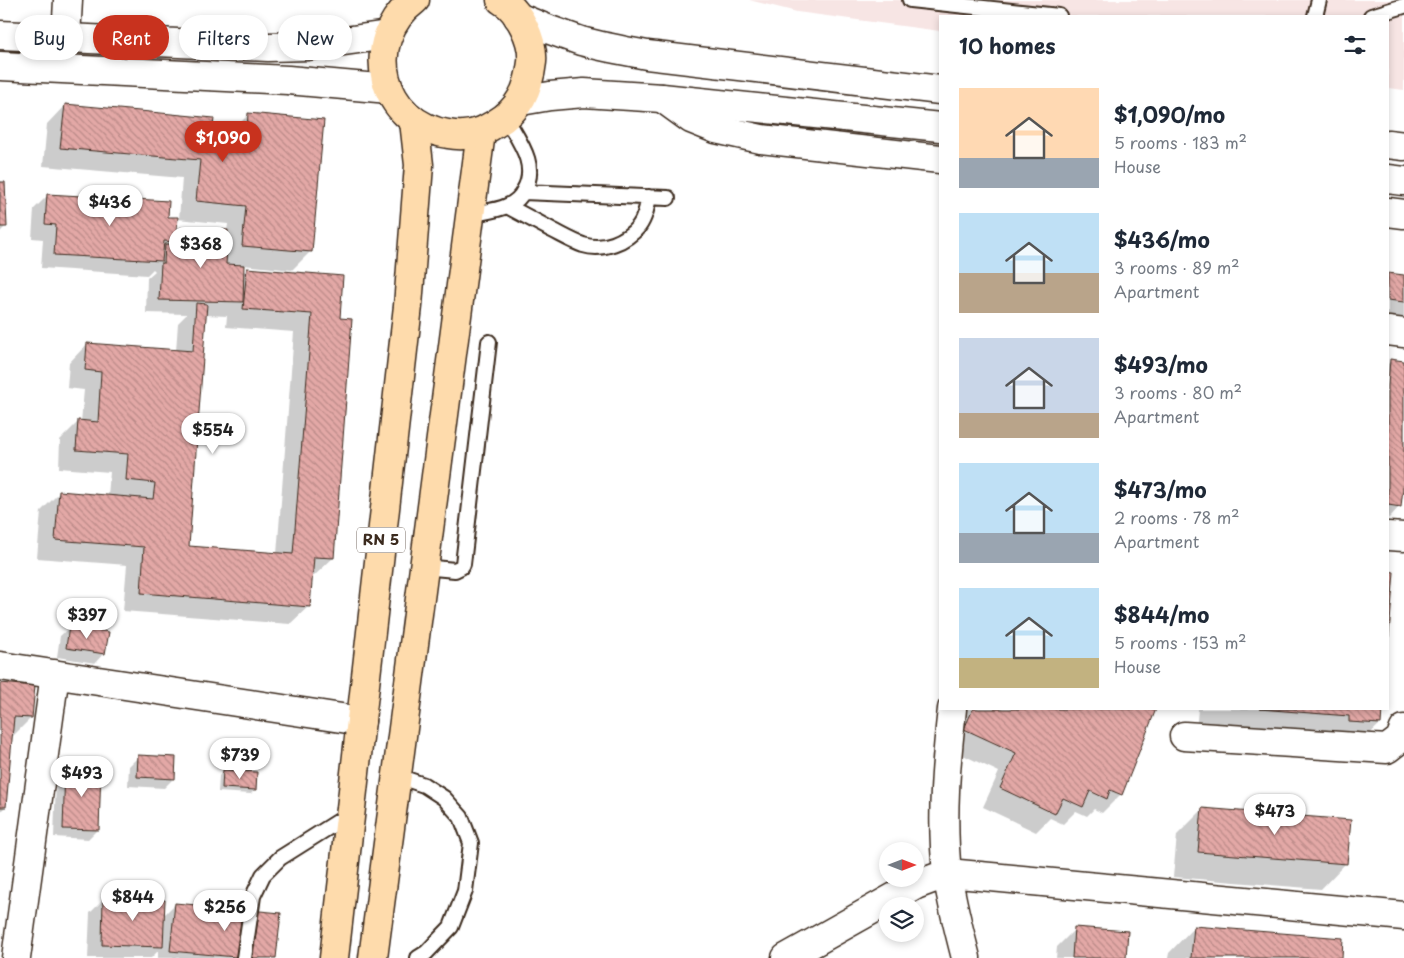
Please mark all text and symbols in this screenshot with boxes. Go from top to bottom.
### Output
chip: Buy [15,15,83,60]
chip: Rent [93,15,169,60]
chip: Filters [179,15,268,60]
chip: New [278,15,352,60]
text: 10 homes [959,29,1056,61]
icon: filters [1341,31,1369,59]
text: $1,090/mo [1114,98,1225,130]
icon: home [999,108,1059,168]
pin: $1,090 [182,120,264,163]
text: $1,090 [196,125,250,149]
text: 5 rooms · 183 m² [1114,130,1247,154]
text: House [1114,154,1161,178]
pin: $436 [80,184,140,227]
text: $436 [89,189,131,213]
text: $436/mo [1114,223,1210,255]
pin: $368 [171,226,231,269]
text: $368 [180,231,222,255]
icon: home [999,233,1059,293]
text: 3 rooms · 89 m² [1114,255,1239,279]
text: Apartment [1114,279,1199,303]
text: $493/mo [1114,348,1208,380]
icon: home [999,358,1059,418]
text: 3 rooms · 80 m² [1114,380,1242,404]
text: Apartment [1114,404,1199,428]
pin: $554 [183,412,243,455]
text: $554 [192,417,234,441]
text: $473/mo [1114,473,1207,505]
icon: home [999,483,1059,543]
text: 2 rooms · 78 m² [1114,505,1240,529]
road number: RN 5 [357,528,405,552]
text: Apartment [1114,529,1199,553]
pin: $397 [57,598,117,640]
text: $844/mo [1114,598,1209,630]
text: $397 [68,602,106,626]
icon: home [999,608,1059,668]
text: 5 rooms · 153 m² [1114,630,1247,654]
text: House [1114,654,1161,678]
pin: $739 [210,738,270,780]
text: $739 [220,742,260,766]
pin: $493 [52,756,112,798]
text: $493 [61,760,103,784]
pin: $473 [1245,794,1305,836]
text: $473 [1255,798,1295,822]
north arrow [879,842,924,888]
map controls [879,842,924,942]
pin: $844 [103,880,163,922]
text: $844 [112,884,154,908]
pin: $256 [195,890,255,932]
text: $256 [204,894,246,918]
button: layers [879,897,924,942]

